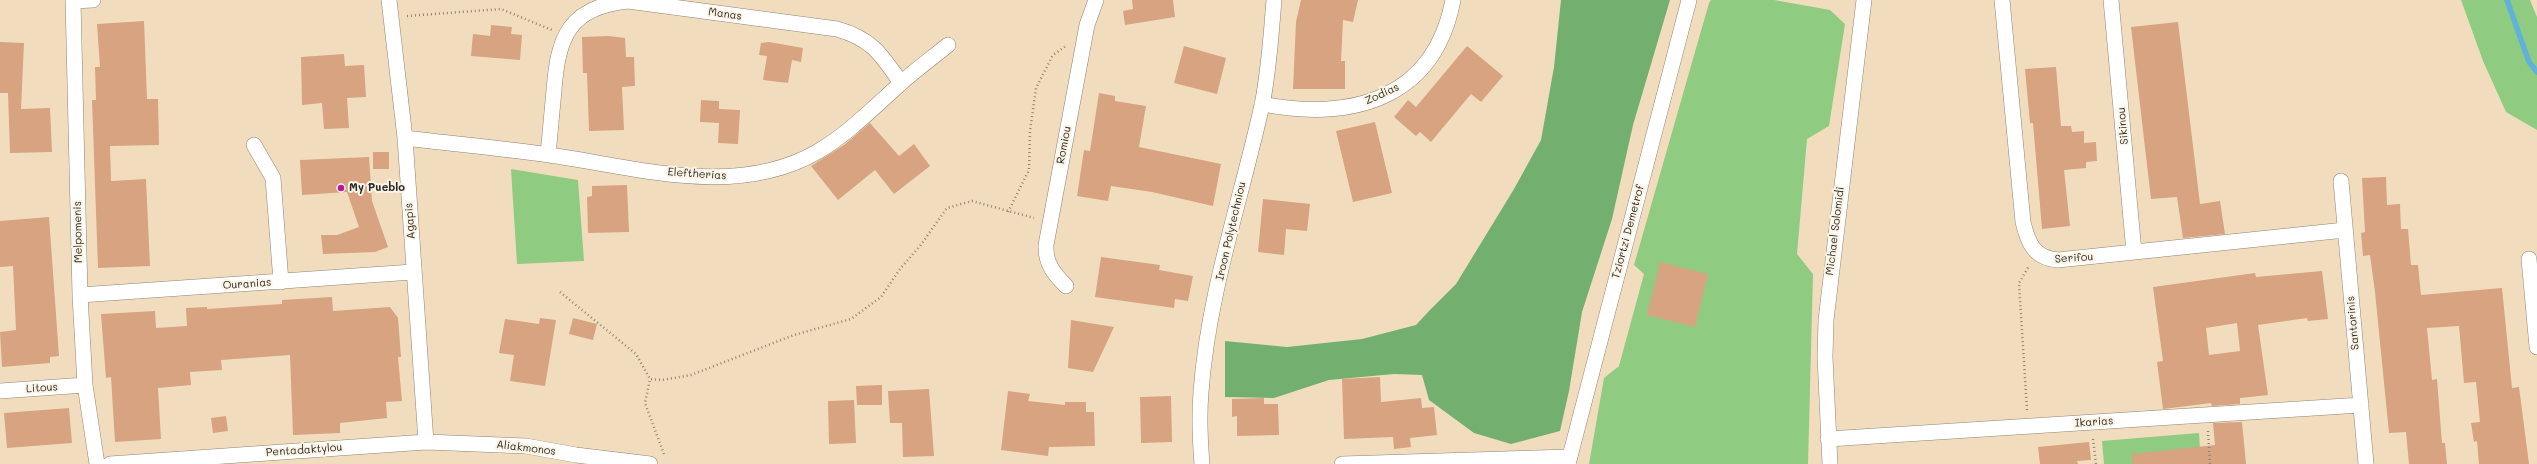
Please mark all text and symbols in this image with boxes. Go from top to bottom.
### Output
street label: Manas [707,5,743,23]
street label: Zodias [1363,80,1401,108]
street label: Sikinou [2115,107,2131,145]
street label: Romiou [1054,125,1074,165]
street label: Eleftherias [667,165,727,183]
street label: Iroon Polytechniou [1213,180,1249,282]
place label: My Pueblo [349,181,405,195]
marker: My Pueblo [336,183,346,193]
street label: Tziortzi Demetrof [1609,184,1647,280]
street label: Michael Solomidi [1823,186,1847,276]
street label: Melpomenis [71,201,85,263]
street label: Agapis [402,202,418,240]
street label: Serifou [2054,250,2094,266]
street label: Ouranias [222,276,272,292]
street label: Santorinis [2344,295,2362,351]
street label: Litous [26,380,58,396]
street label: Ikarias [2074,414,2114,430]
street label: Aliakmonos [496,438,556,458]
street label: Pentadaktylou [265,441,343,459]

